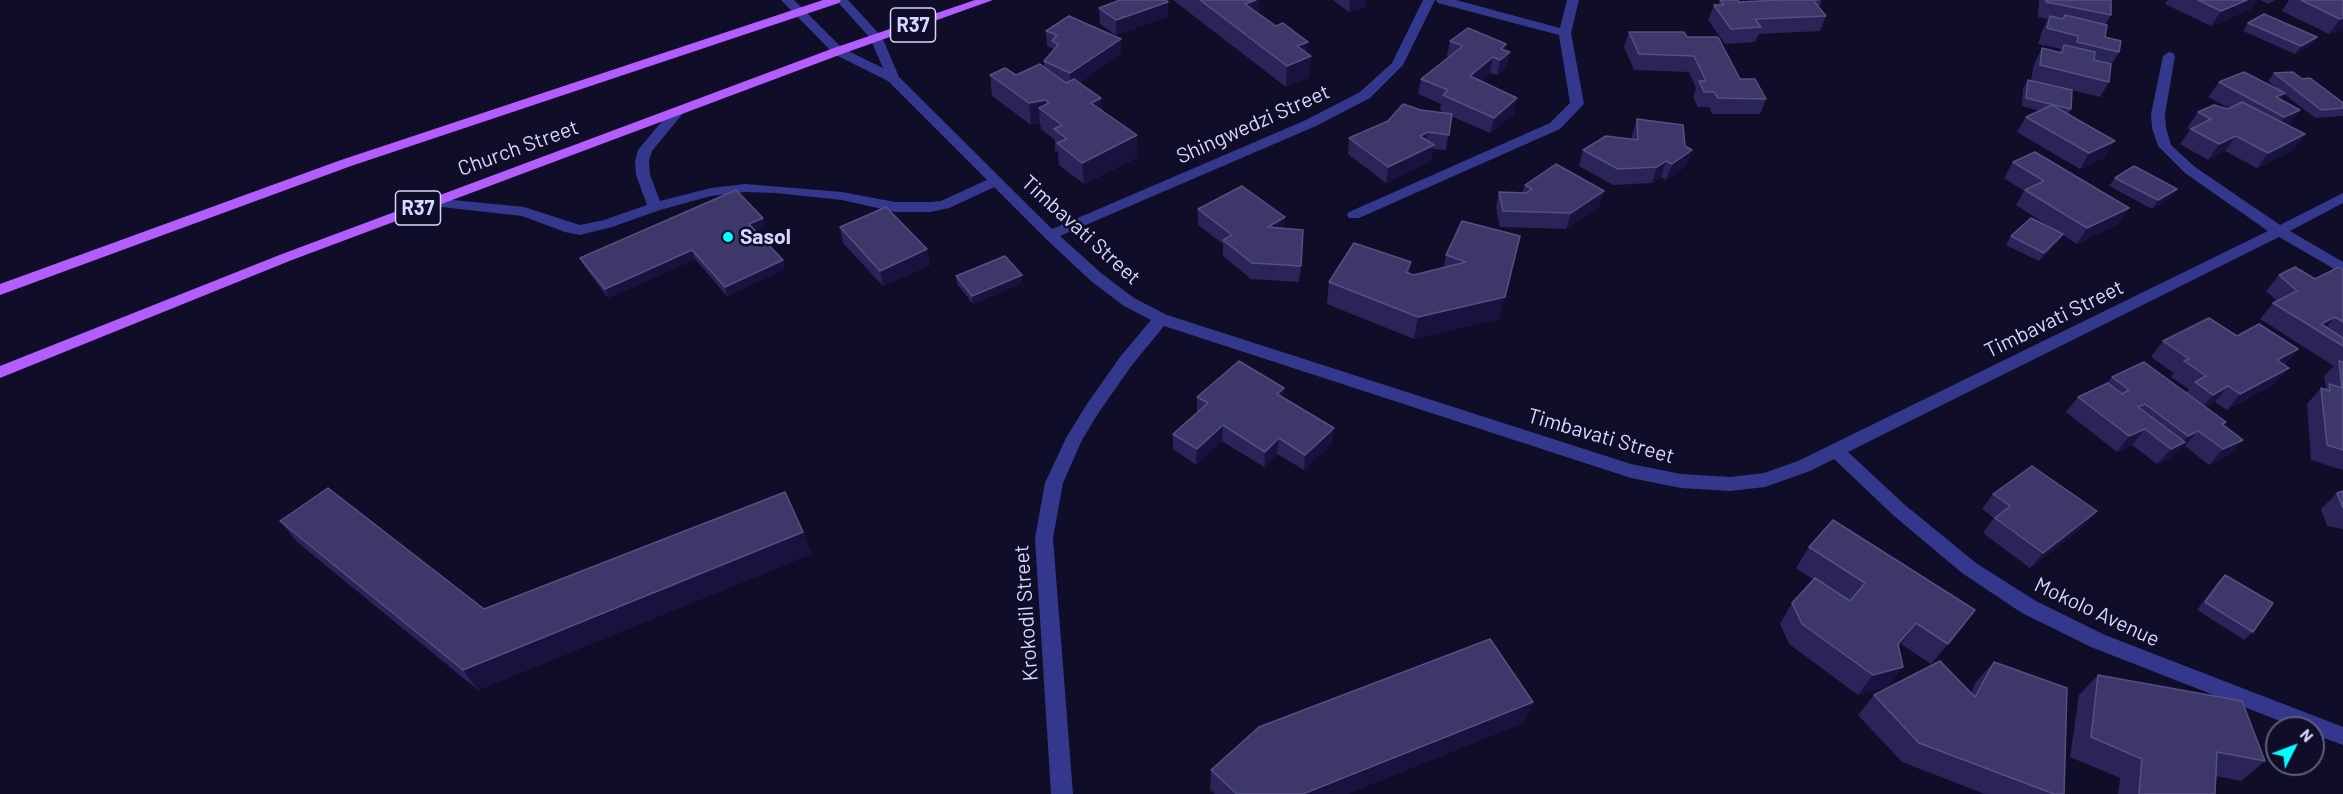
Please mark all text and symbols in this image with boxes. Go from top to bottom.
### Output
road number: R37 [890,8,936,42]
street label: Shingwedzi Street [1172,79,1334,169]
street label: Church Street [454,115,582,181]
street label: Timbavati Street [1016,170,1146,290]
road number: R37 [396,191,440,225]
place label: Sasol [740,224,791,250]
marker: Sasol [721,230,735,244]
street label: Timbavati Street [1980,275,2128,363]
street label: Timbavati Street [1525,403,1677,469]
street label: Krokodil Street [1009,544,1043,682]
street label: Mokolo Avenue [2030,572,2164,652]
north arrow [2265,716,2325,776]
text: N [2297,725,2318,745]

